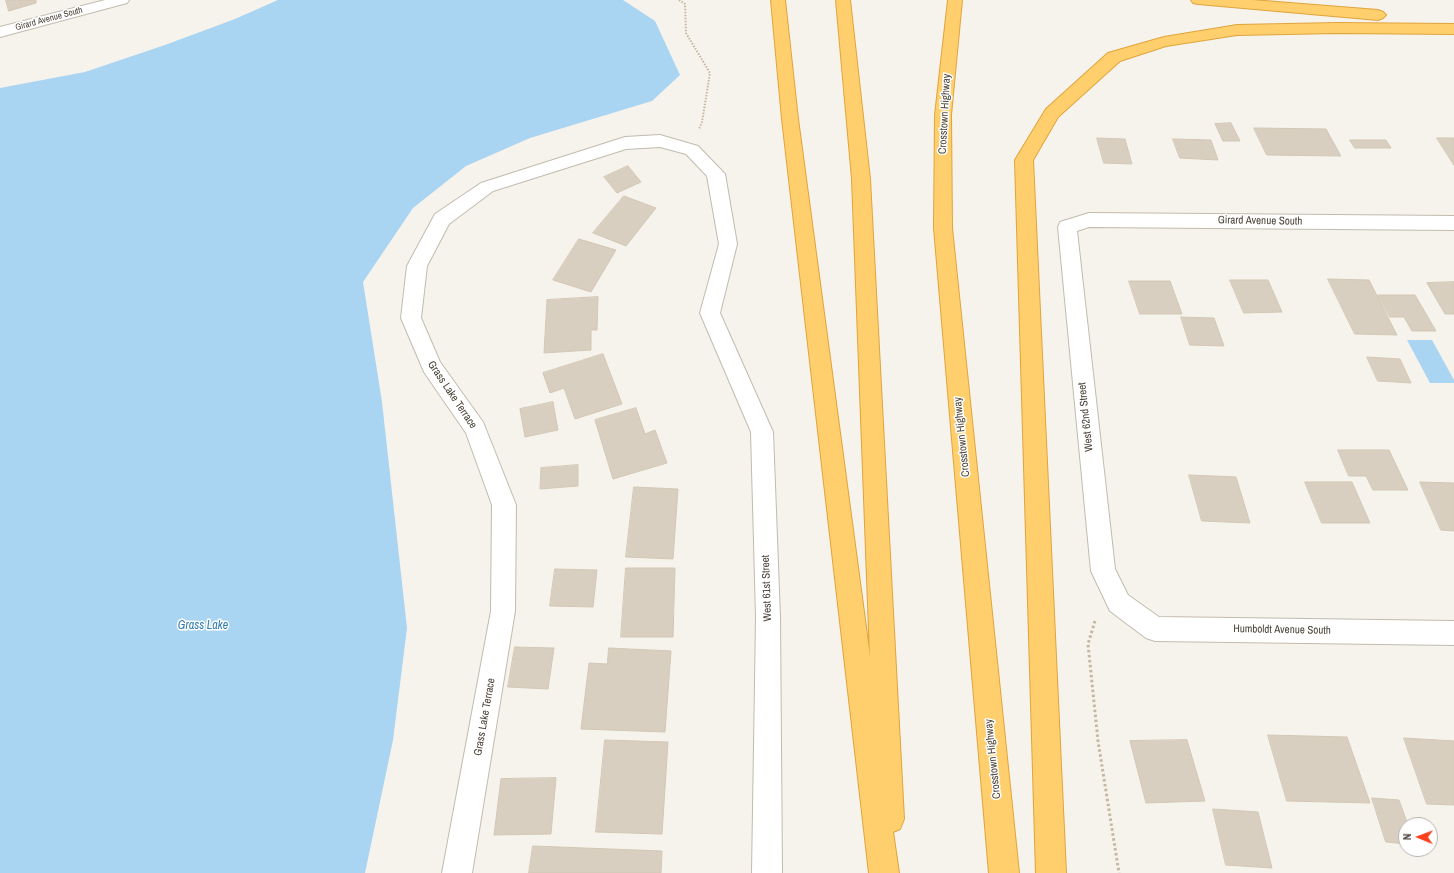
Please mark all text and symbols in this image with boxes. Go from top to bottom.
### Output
street label: Girard Avenue South [14,5,84,33]
street label: Crosstown Highway [936,74,954,154]
street label: Girard Avenue South [1218,214,1302,228]
street label: Grass Lake Terrace [425,359,479,431]
street label: West 62nd Street [1076,382,1096,452]
street label: Crosstown Highway [951,396,973,478]
street label: West 61st Street [759,555,775,621]
water label: Grass Lake [178,619,228,633]
street label: Humboldt Avenue South [1233,623,1331,637]
street label: Grass Lake Terrace [472,677,498,757]
street label: Crosstown Highway [982,718,1004,800]
north arrow [1398,817,1438,857]
text: N [1400,833,1414,840]

